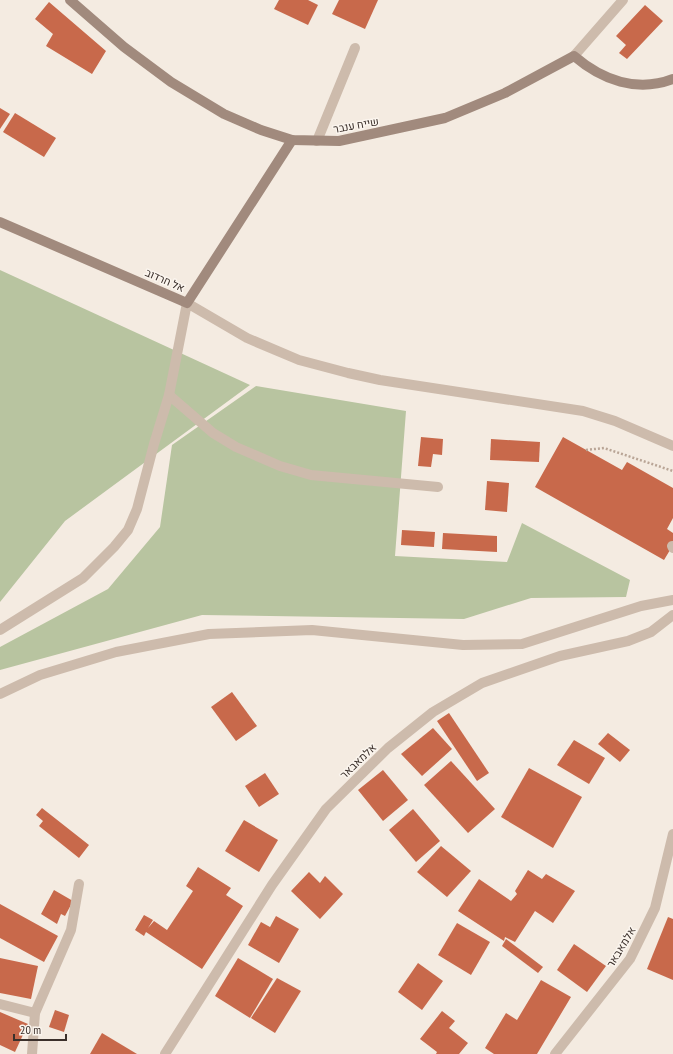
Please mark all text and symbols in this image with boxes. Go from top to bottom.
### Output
street label: שייח ענבר [332,114,380,136]
street label: אל חרדוב [143,265,187,295]
street label: אלמאבאר [337,740,379,782]
street label: אלמאבאר [603,924,639,970]
scale bar [14,1016,66,1042]
text: 20 m [20,1022,41,1037]

